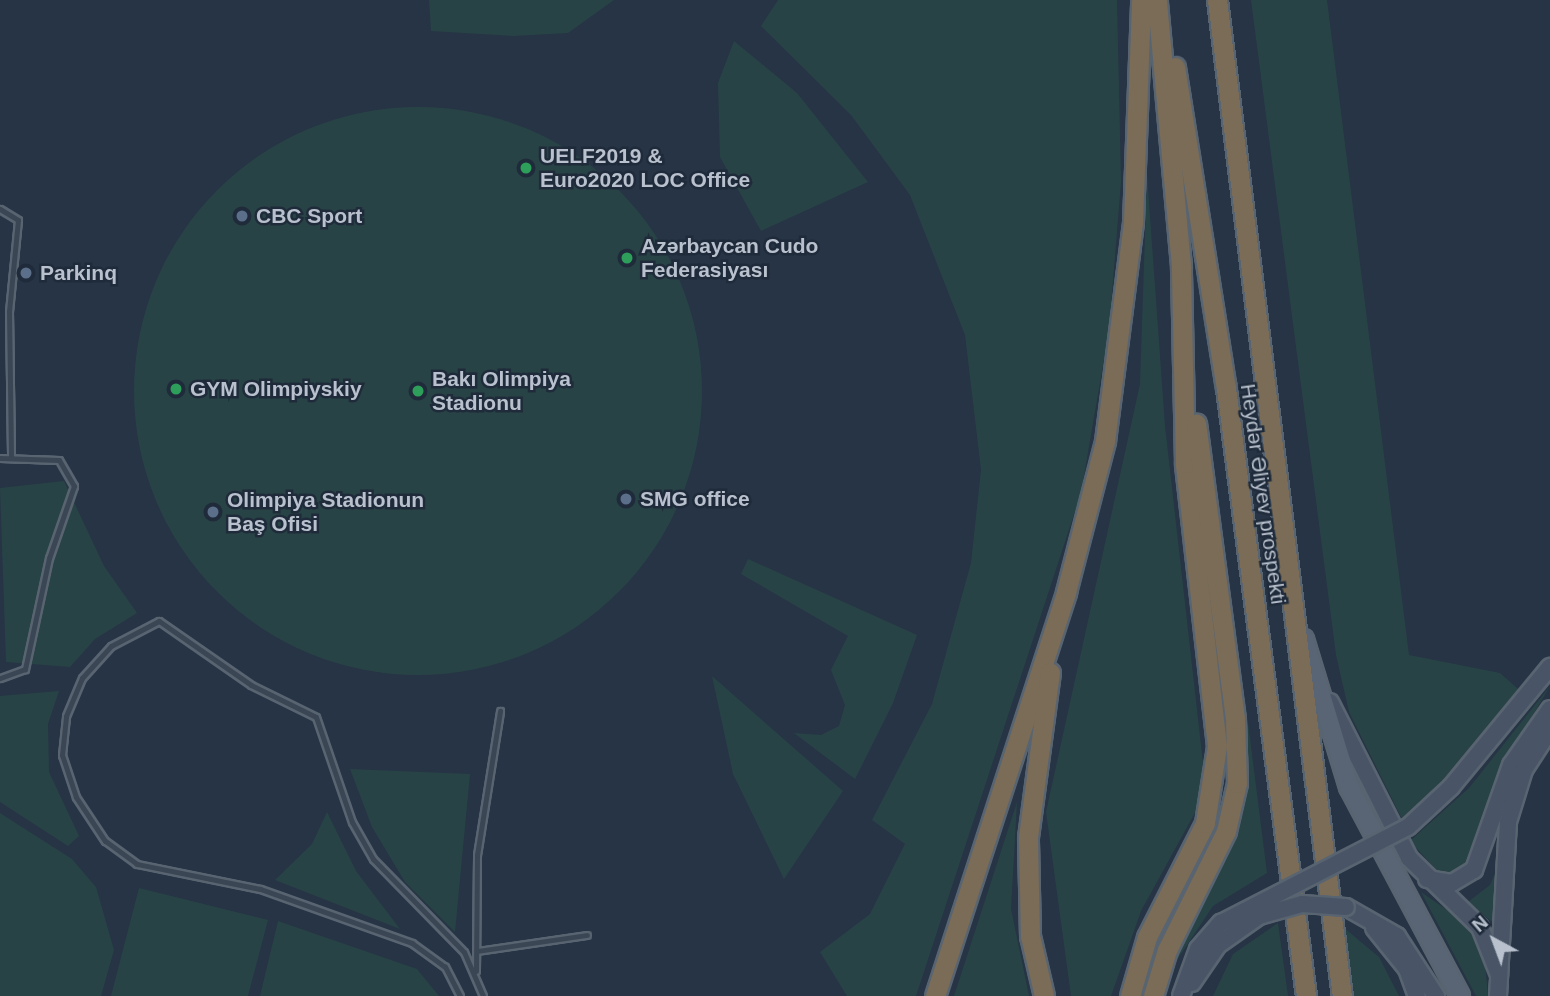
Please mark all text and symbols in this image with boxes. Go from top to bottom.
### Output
place label: UELF2019 & Euro2020 LOC Office [540,143,750,193]
marker: UELF2019 & Euro2020 LOC Office [518,160,534,176]
place label: CBC Sport [256,203,362,229]
marker: CBC Sport [234,208,250,224]
place label: Azərbaycan Cudo Federasiyası [641,233,818,283]
marker: Azərbaycan Cudo Federasiyası [619,250,635,266]
place label: Parkinq [40,260,117,286]
marker: Parkinq [18,265,34,281]
place label: Bakı Olimpiya Stadionu [432,366,571,416]
place label: GYM Olimpiyskiy [190,376,362,402]
marker: GYM Olimpiyskiy [168,381,184,397]
street label: Heydər Əliyev prospekti [1235,382,1291,606]
marker: Bakı Olimpiya Stadionu [410,383,426,399]
place label: SMG office [640,486,750,512]
place label: Olimpiya Stadionun Baş Ofisi [227,487,424,537]
marker: SMG office [618,491,634,507]
marker: Olimpiya Stadionun Baş Ofisi [205,504,221,520]
north arrow [1459,905,1529,975]
text: N [1468,911,1492,936]

